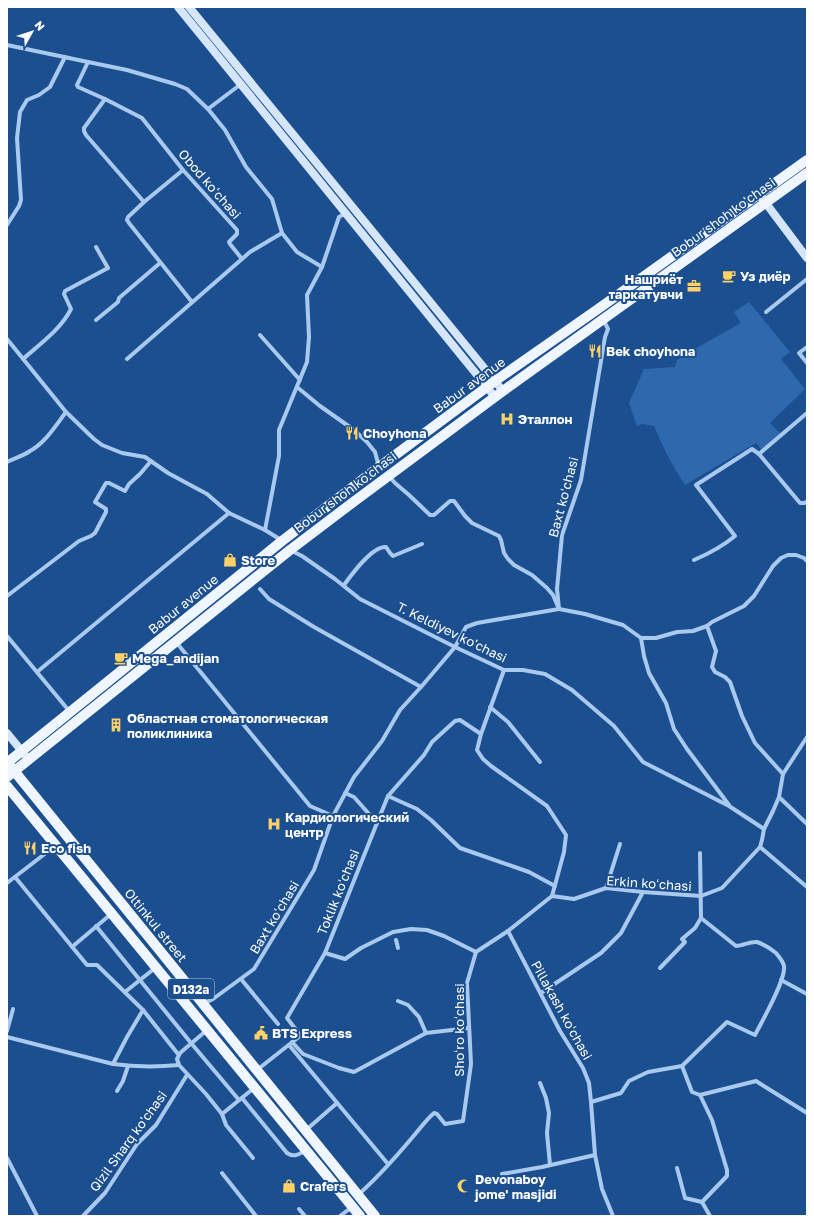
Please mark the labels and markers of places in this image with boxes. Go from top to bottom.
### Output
cafe icon: Уз диёр [721,268,737,284]
place label: Уз диёр [740,268,791,284]
place label: Нашриёт таркатувчи [608,271,683,302]
office icon: Нашриёт таркатувчи [686,278,702,294]
restaurant icon: Bek choyhona [587,343,603,359]
place label: Bek choyhona [606,343,696,359]
hospital icon: Эталлон [499,411,515,427]
place label: Эталлон [518,411,572,427]
restaurant icon: Choyhona [344,425,360,441]
place label: Choyhona [363,425,427,441]
shop icon: Store [222,552,238,568]
place label: Store [241,552,275,568]
cafe icon: Mega_andijan [113,650,129,666]
place label: Mega_andijan [132,650,219,666]
place label: Областная стоматологическая поликлиника [127,710,328,741]
building icon: Областная стоматологическая поликлиника [108,717,124,733]
place label: Кардиологический центр [285,809,409,840]
hospital icon: Кардиологический центр [266,816,282,832]
restaurant icon: Eco fish [22,840,38,856]
place label: Eco fish [41,840,91,856]
public building icon: BTS Express [253,1025,269,1041]
place label: BTS Express [272,1025,352,1041]
place label: Devonaboy jome' masjidi [474,1171,557,1202]
shop icon: Crafers [281,1178,297,1194]
place label: Crafers [300,1178,346,1194]
mosque icon: Devonaboy jome' masjidi [456,1178,472,1194]

